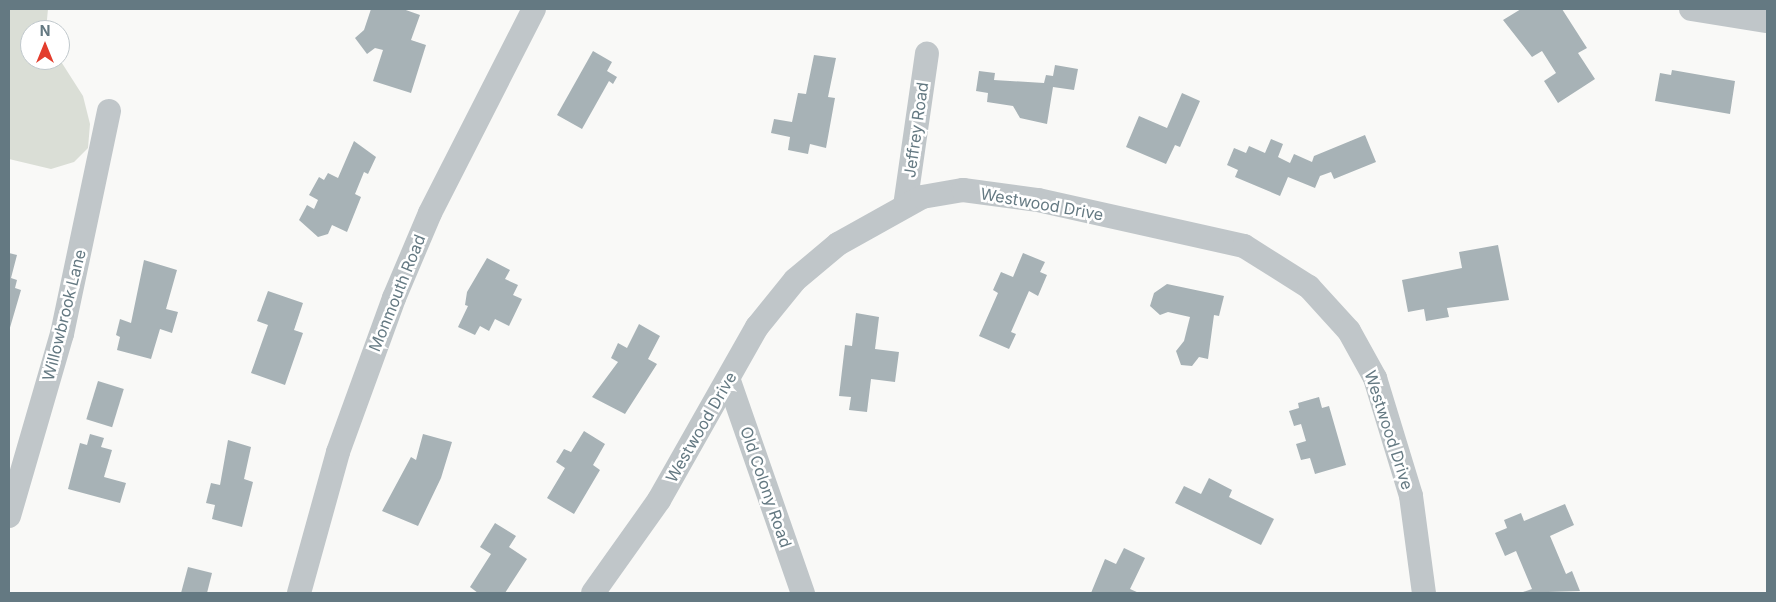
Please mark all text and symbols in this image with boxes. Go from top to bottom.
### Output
north arrow [20,20,70,70]
text: N [40,22,50,39]
street label: Jeffrey Road [900,81,932,179]
street label: Westwood Drive [979,184,1105,224]
street label: Monmouth Road [365,232,429,354]
street label: Willowbrook Lane [38,247,90,383]
street label: Westwood Drive [662,368,740,486]
street label: Westwood Drive [1361,368,1417,492]
street label: Old Colony Road [736,424,796,550]

